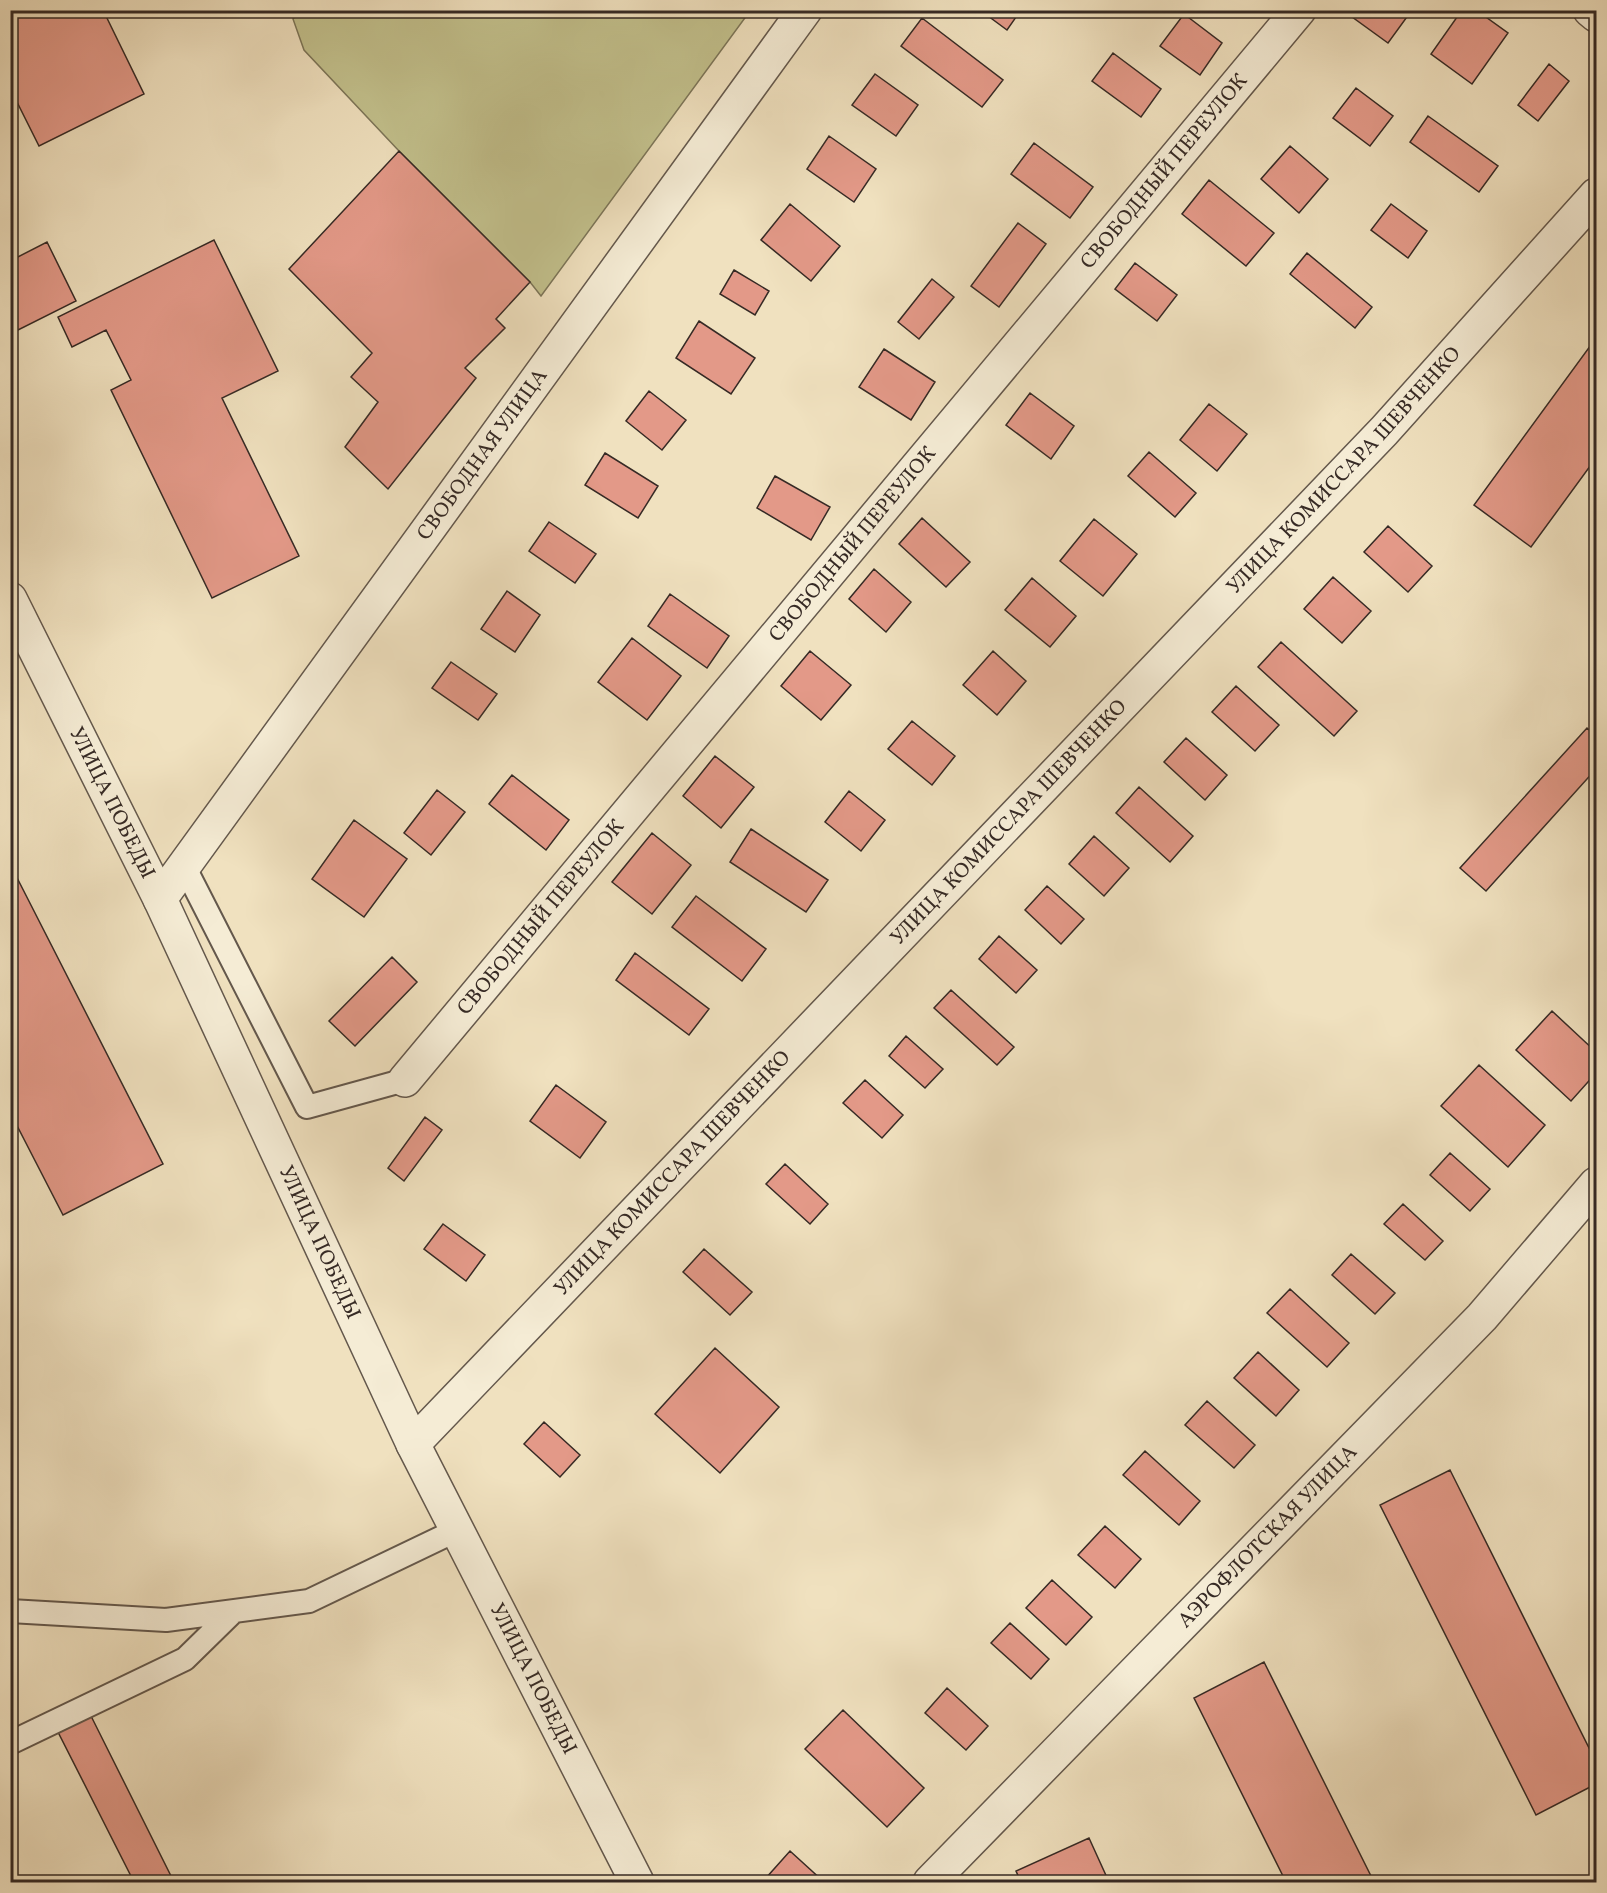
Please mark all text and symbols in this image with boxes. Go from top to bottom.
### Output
street label: СВОБОДНЫЙ ПЕРЕУЛОК [1074,67,1254,275]
street label: УЛИЦА КОМИССАРА ШЕВЧЕНКО [1220,340,1468,601]
street label: СВОБОДНАЯ УЛИЦА [410,363,555,547]
street label: СВОБОДНЫЙ ПЕРЕУЛОК [762,440,943,648]
street label: УЛИЦА КОМИССАРА ШЕВЧЕНКО [884,693,1134,952]
street label: УЛИЦА ПОБЕДЫ [62,722,162,884]
street label: СВОБОДНЫЙ ПЕРЕУЛОК [451,813,631,1021]
street label: УЛИЦА КОМИССАРА ШЕВЧЕНКО [548,1044,797,1303]
street label: УЛИЦА ПОБЕДЫ [271,1161,368,1324]
street label: АЭРОФЛОТСКАЯ УЛИЦА [1171,1438,1364,1635]
street label: УЛИЦА ПОБЕДЫ [482,1598,584,1760]

